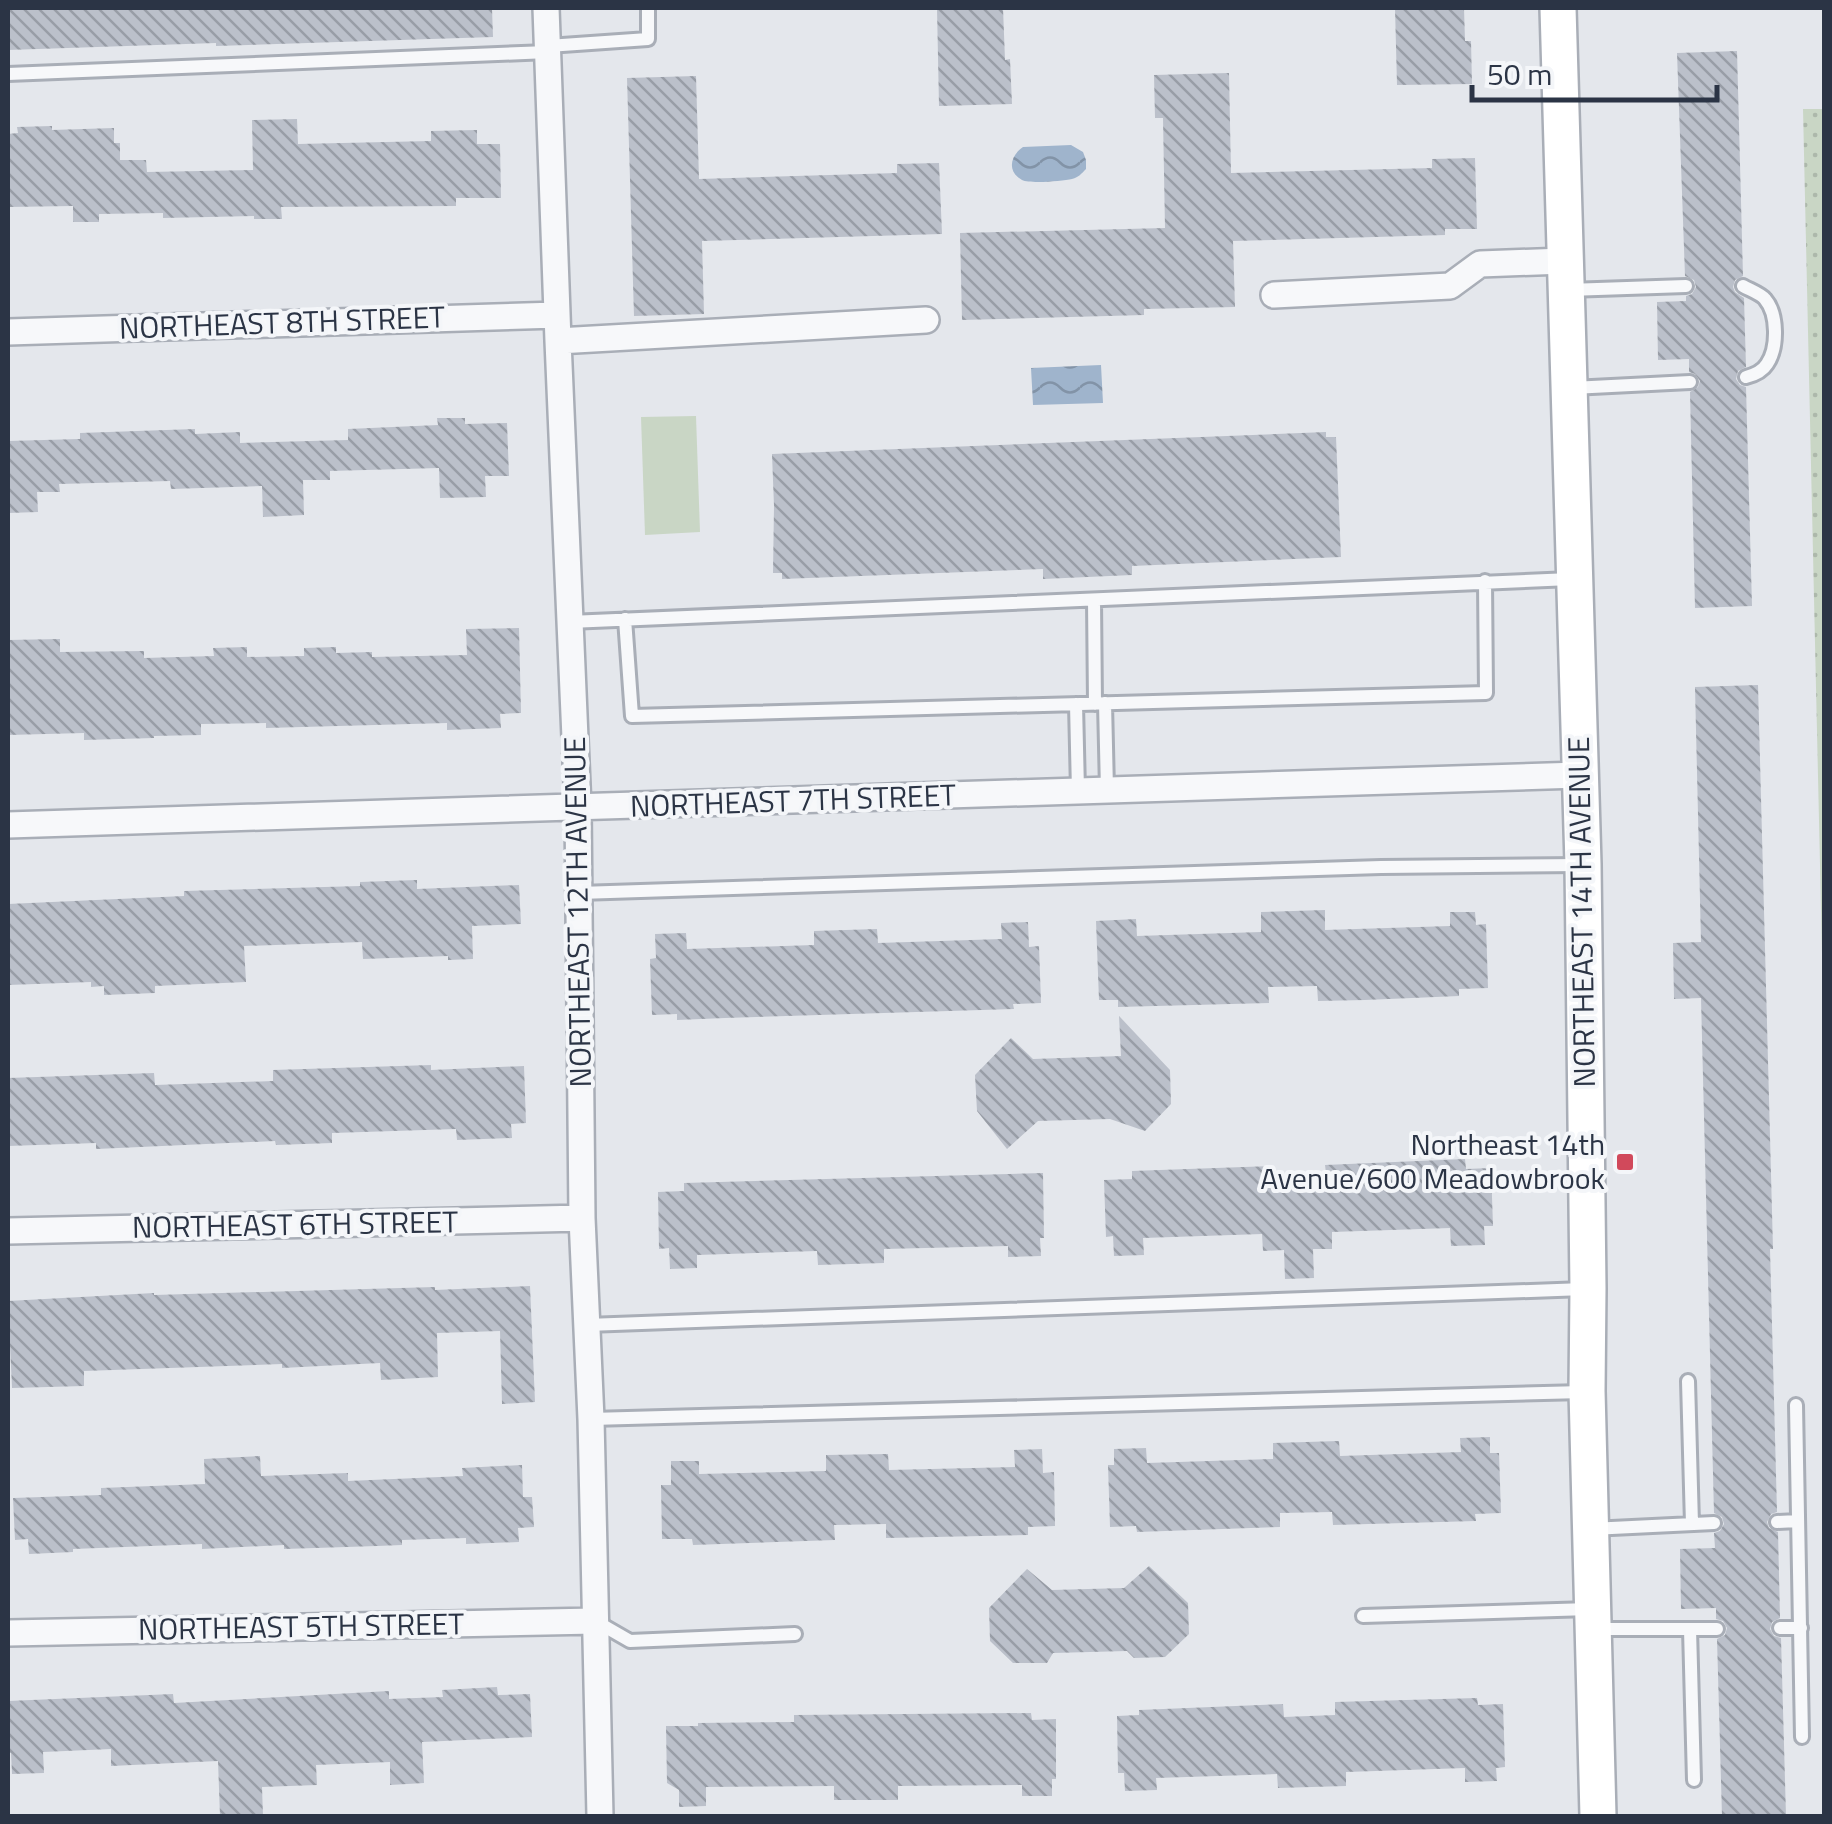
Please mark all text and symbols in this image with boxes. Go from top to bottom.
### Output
scale bar [1472,40,1717,102]
text: 50 m [1487,51,1552,97]
street label: NORTHEAST 8TH STREET [118,293,446,351]
street label: NORTHEAST 12TH AVENUE [551,736,603,1088]
street label: NORTHEAST 14TH AVENUE [1555,736,1607,1088]
street label: NORTHEAST 7TH STREET [629,771,957,829]
place label: Northeast 14th Avenue/600 Meadowbrook [1260,1121,1605,1201]
marker: Northeast 14th Avenue/600 Meadowbrook [1614,1151,1636,1173]
street label: NORTHEAST 6TH STREET [132,1198,459,1250]
street label: NORTHEAST 5TH STREET [138,1600,465,1652]

